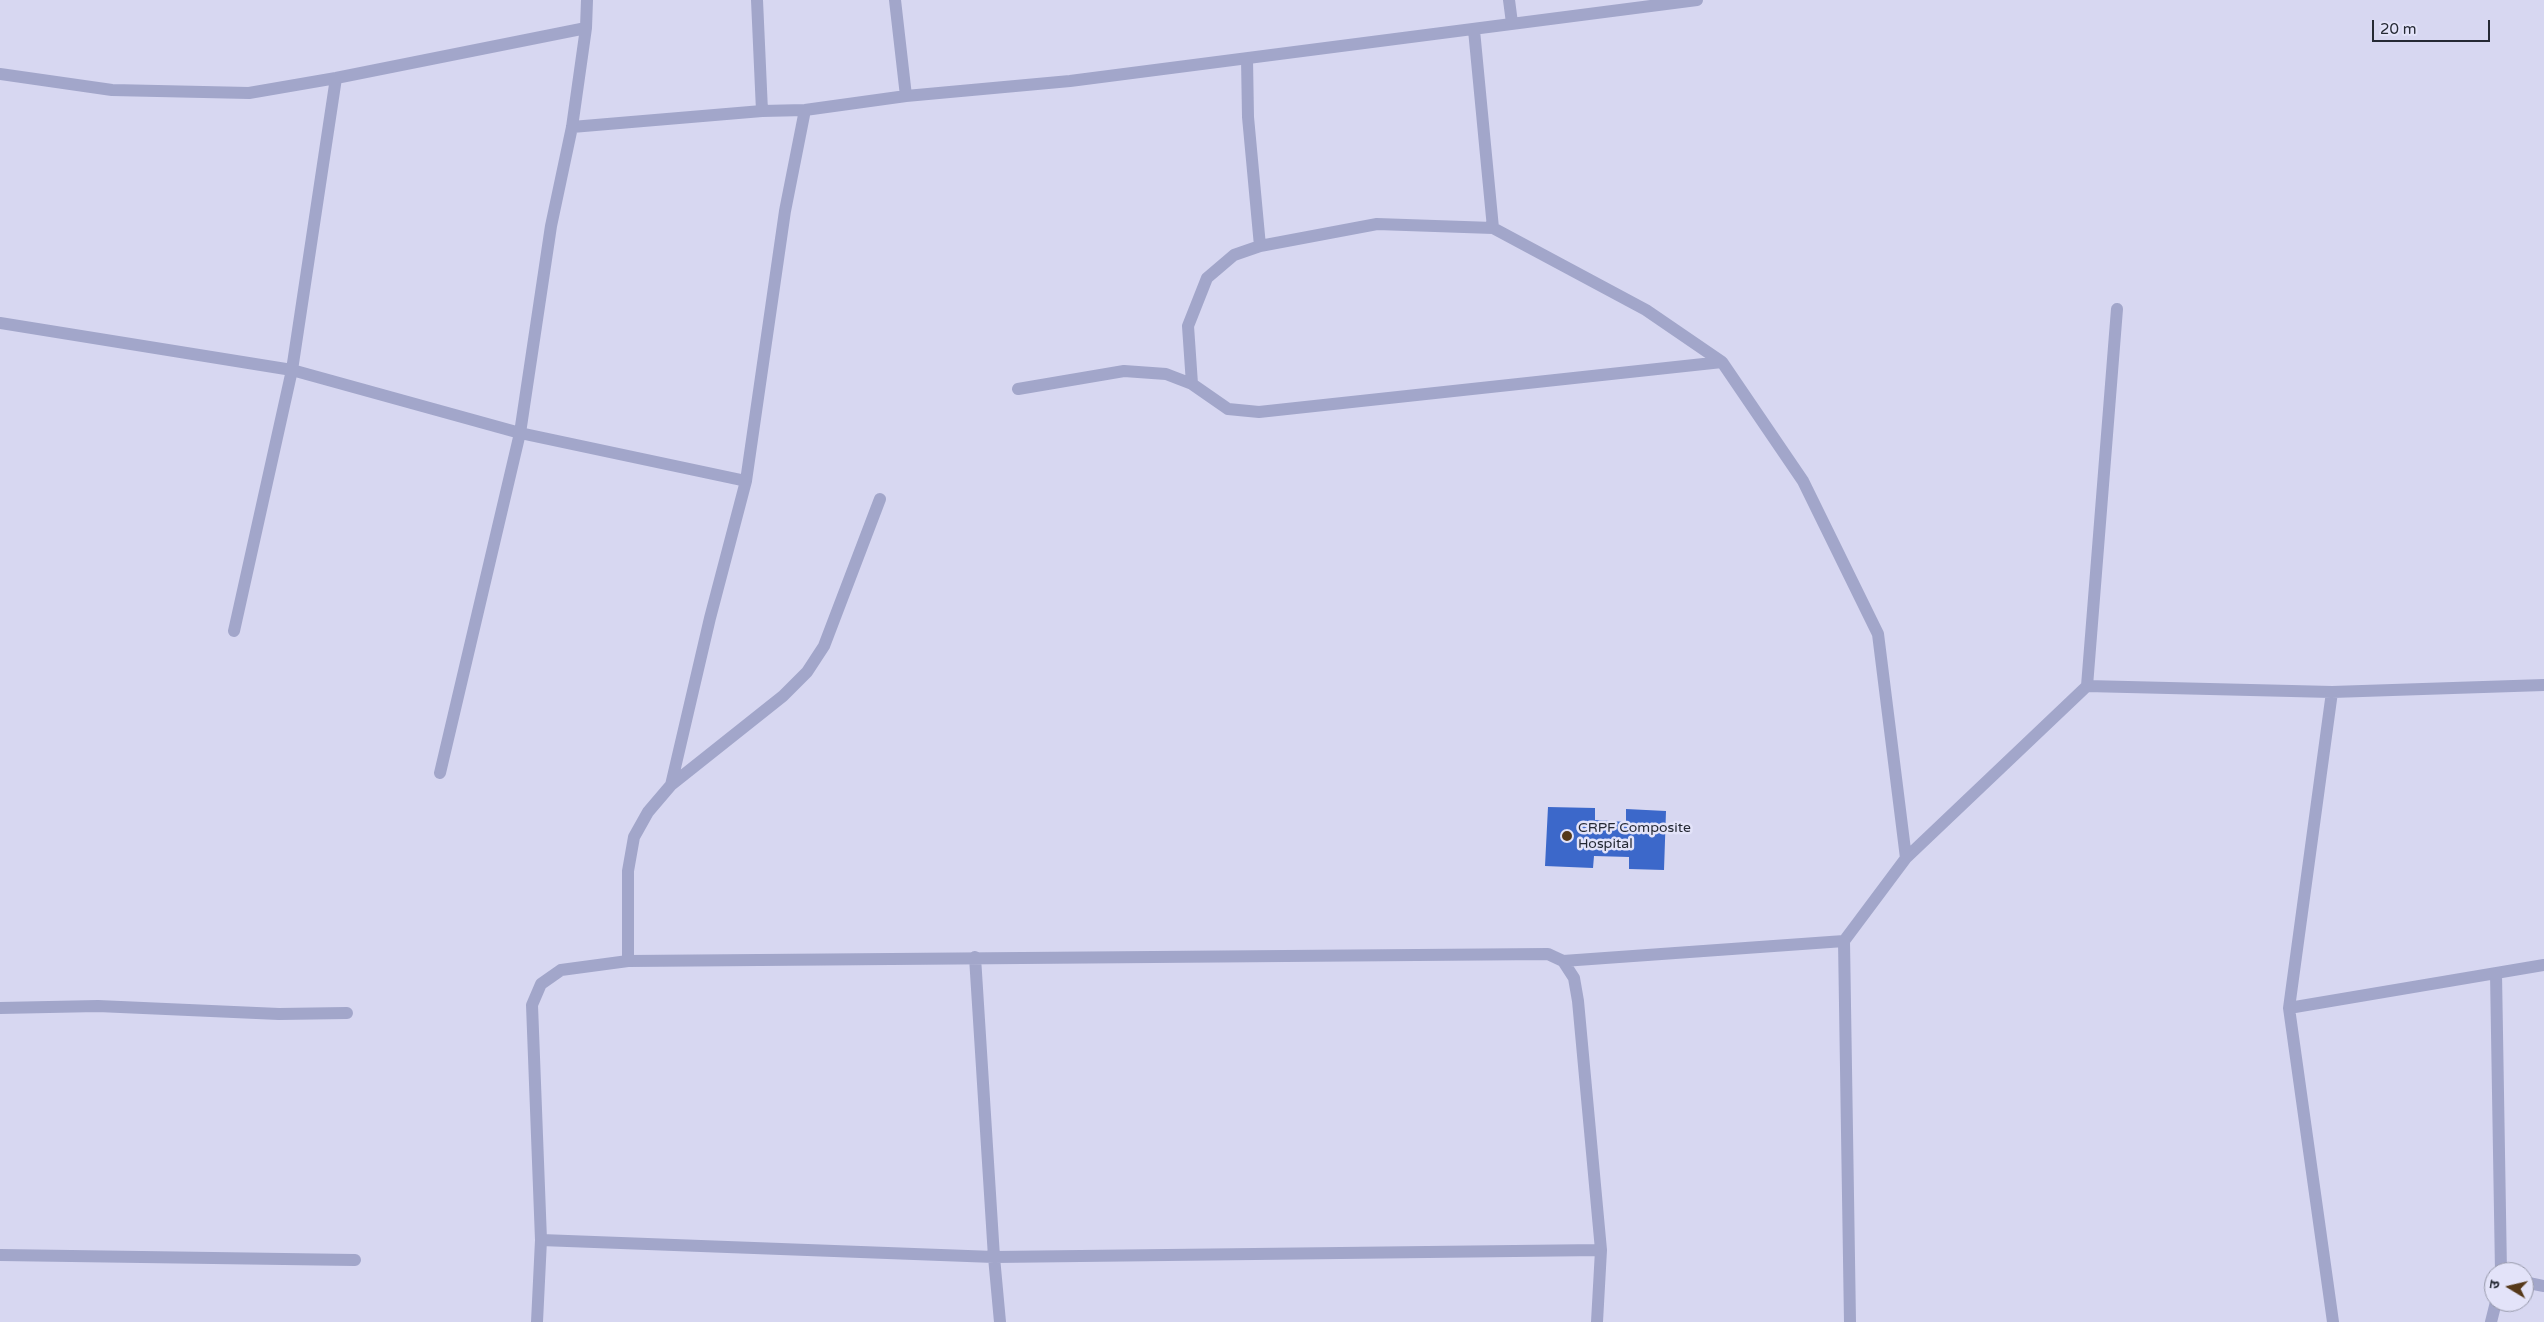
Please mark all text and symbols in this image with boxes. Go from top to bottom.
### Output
scale bar [2374,10,2492,42]
text: 20 m [2380,20,2417,38]
place label: CRPF Composite Hospital [1578,820,1691,852]
marker: CRPF Composite Hospital [1560,829,1574,843]
north arrow [2484,1262,2534,1312]
text: उ [2486,1279,2504,1290]

